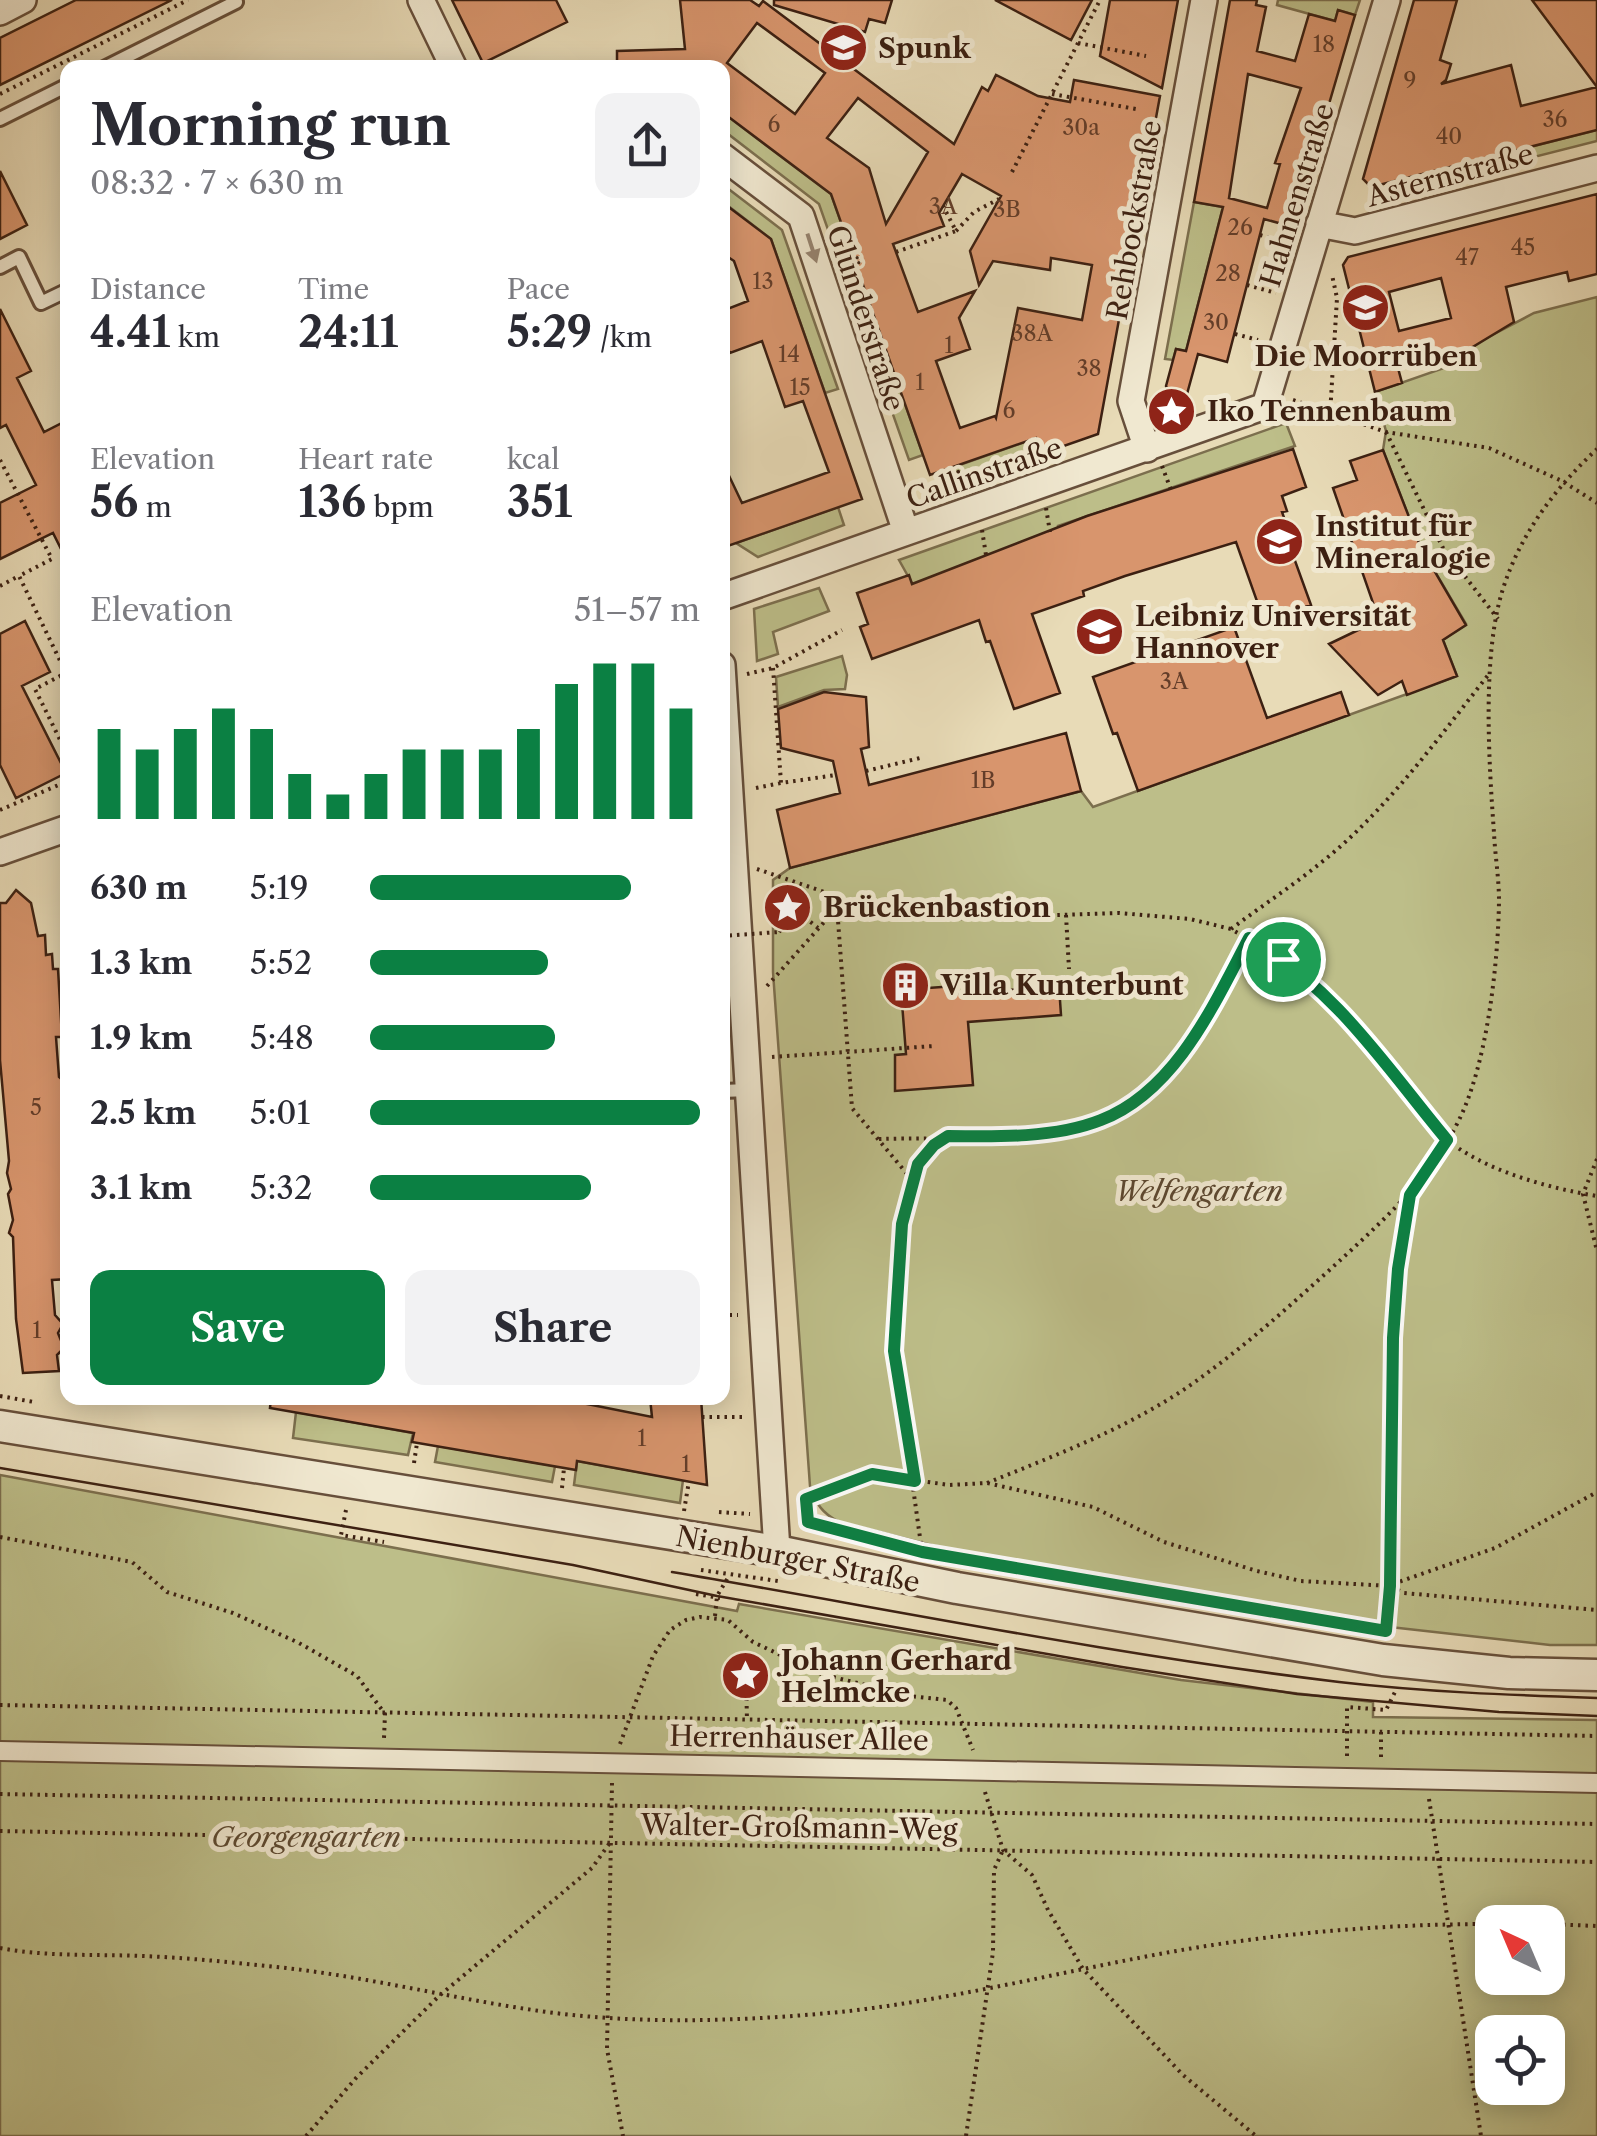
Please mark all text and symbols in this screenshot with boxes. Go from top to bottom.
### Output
school or university icon: Spunk [817,22,869,74]
place label: Spunk [878,31,971,65]
house number: 18 [1313,31,1335,58]
house number: 9 [1404,67,1416,94]
text: Morning run [90,92,451,159]
button: share [595,93,700,198]
street label: Hahnenstraße [1253,99,1341,291]
house number: 36 [1543,106,1568,133]
house number: 6 [768,111,781,138]
house number: 30a [1062,114,1100,141]
street label: Rehbockstraße [1100,118,1168,322]
house number: 40 [1436,123,1462,150]
street label: Asternstraße [1362,136,1537,214]
text: 08:32 · 7 × 630 m [90,163,344,202]
house number: 3A [929,193,958,220]
house number: 3B [993,196,1021,223]
house number: 26 [1227,214,1253,241]
street label: Glünderstraße [820,221,912,415]
one-way arrow [805,234,820,264]
house number: 45 [1511,234,1535,261]
house number: 47 [1455,244,1479,271]
house number: 28 [1215,260,1241,287]
house number: 13 [752,268,774,295]
text: Distance [90,272,206,306]
text: Time [298,272,369,306]
text: Pace [507,272,570,306]
school or university icon: Die Moorrüben [1340,282,1392,334]
text: 4.41 [90,306,170,358]
text: 24:11 [298,306,398,358]
text: 5:29 [507,306,592,358]
house number: 30 [1203,309,1229,336]
text: km [170,320,220,354]
text: /km [592,320,652,354]
house number: 38A [1011,320,1053,347]
house number: 1 [944,332,954,359]
place label: Die Moorrüben [1255,339,1477,373]
house number: 14 [778,341,800,368]
house number: 38 [1076,355,1102,382]
house number: 1 [915,369,925,396]
house number: 15 [789,374,811,401]
place icon: Iko Tennenbaum [1146,385,1198,437]
place label: Iko Tennenbaum [1207,394,1452,428]
house number: 6 [1003,397,1016,424]
street label: Callinstraße [902,430,1066,516]
text: Elevation [90,442,215,476]
text: Heart rate [298,442,433,476]
text: kcal [507,442,560,476]
text: 56 [90,476,138,528]
text: 136 [298,476,366,528]
text: 351 [507,476,572,528]
text: m [138,490,172,524]
text: bpm [366,490,434,524]
place label: Institut für Mineralogie [1315,509,1491,575]
school or university icon: Institut für Mineralogie [1254,516,1306,568]
text: Elevation [90,590,233,629]
text: 51–57 m [574,590,700,629]
place label: Leibniz Universität Hannover [1135,599,1412,665]
school or university icon: Leibniz Universität Hannover [1074,606,1126,658]
house number: 3A [1160,668,1189,695]
house number: 1B [971,767,995,794]
text: 630 m [90,868,188,907]
text: 5:19 [250,868,309,907]
place icon: Brückenbastion [762,881,814,933]
place label: Brückenbastion [823,890,1051,924]
pin [1241,917,1326,1002]
icon: arrive [1256,932,1311,987]
text: 1.3 km [90,943,192,982]
text: 5:52 [250,943,312,982]
building icon: Villa Kunterbunt [880,959,932,1011]
place label: Villa Kunterbunt [940,968,1184,1002]
text: 1.9 km [90,1018,193,1057]
text: 5:48 [250,1018,314,1057]
text: 2.5 km [90,1093,196,1132]
text: 5:01 [250,1093,310,1132]
house number: 5 [30,1094,42,1121]
text: 3.1 km [90,1168,192,1207]
text: 5:32 [250,1168,312,1207]
park label: Welfengarten [1115,1174,1283,1208]
button: Save [90,1270,385,1385]
button: Share [405,1270,700,1385]
house number: 1 [32,1317,42,1344]
house number: 1 [637,1425,647,1452]
house number: 1 [681,1451,691,1478]
street label: Nienburger Straße [673,1519,923,1599]
place label: Johann Gerhard Helmcke [776,1643,1012,1709]
place icon: Johann Gerhard Helmcke [720,1650,772,1702]
street label: Herrenhäuser Allee [669,1719,929,1757]
street label: Walter-Großmann-Weg [639,1807,958,1847]
park label: Georgengarten [211,1820,401,1854]
north arrow [1475,1905,1565,1995]
map controls [1475,1905,1565,2105]
button: locate [1475,2015,1565,2105]

